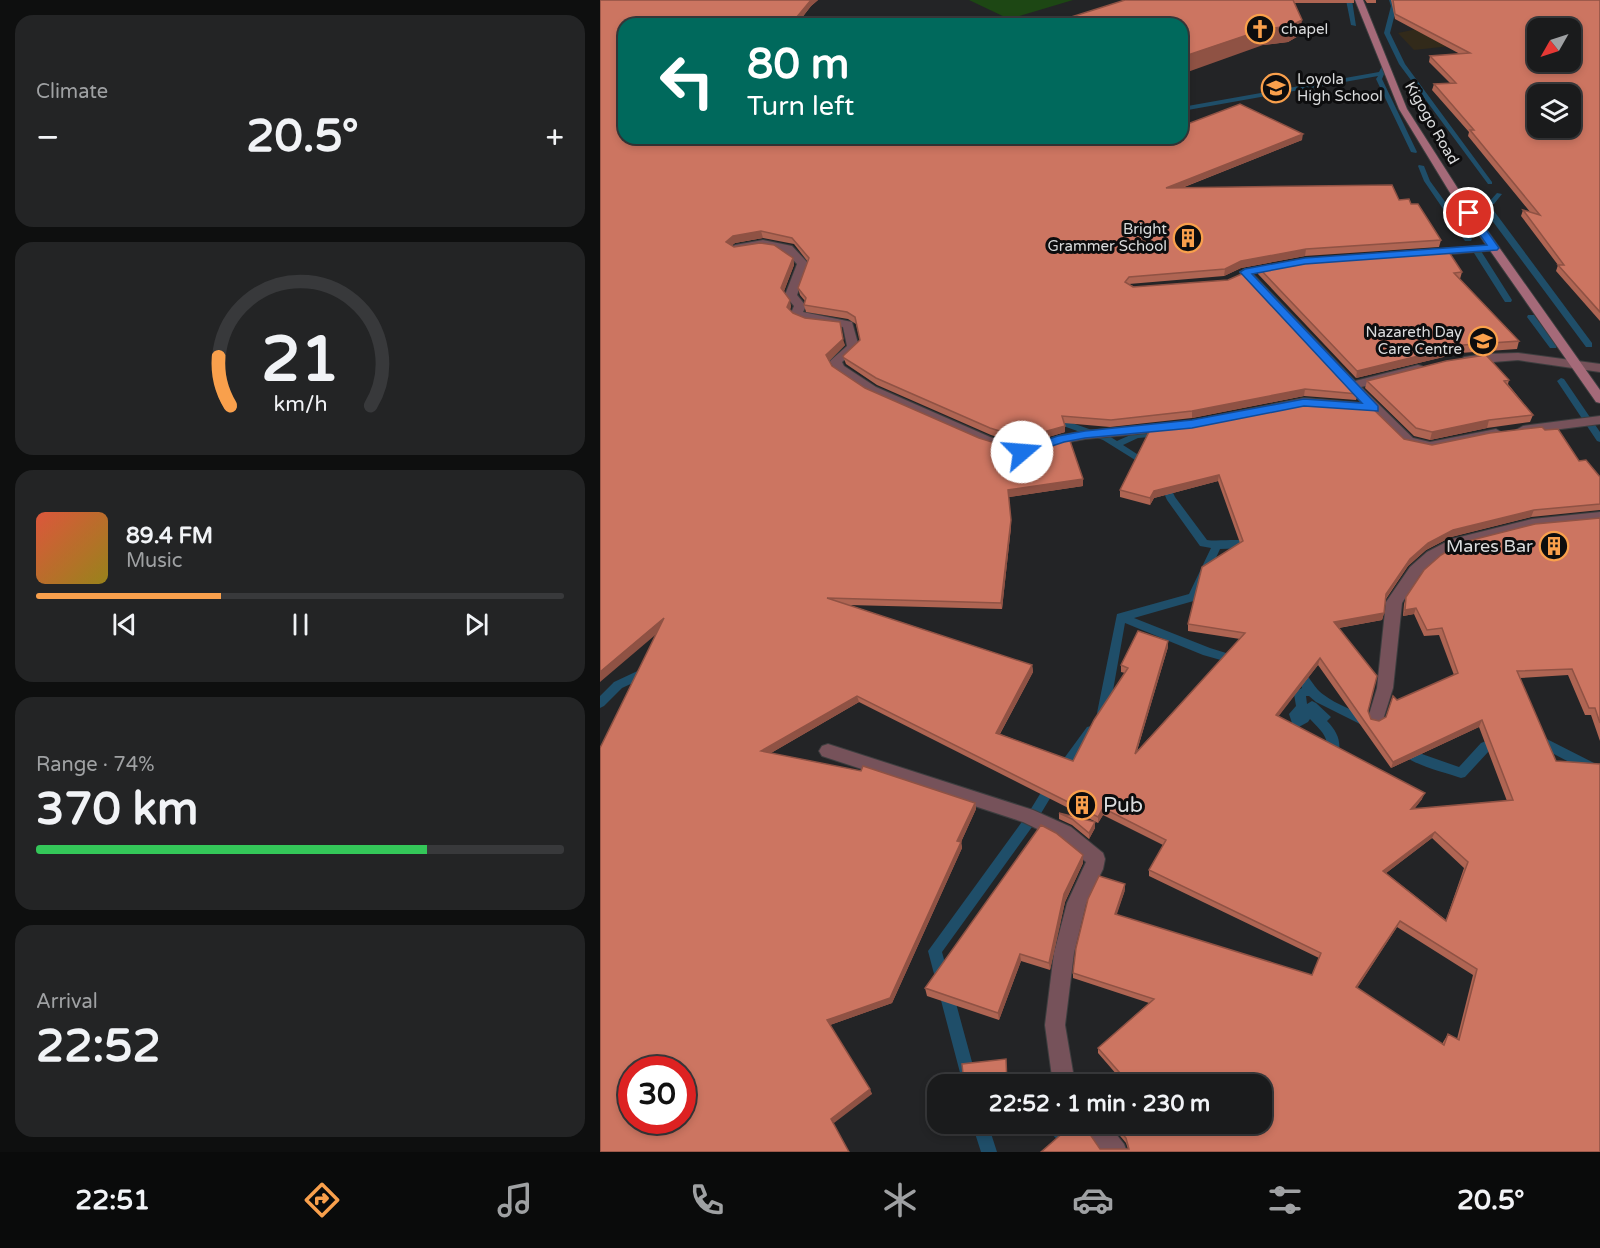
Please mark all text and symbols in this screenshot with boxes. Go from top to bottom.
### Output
church icon: chapel [1244,13,1276,45]
north arrow [1527,18,1581,72]
map controls [1527,18,1581,138]
place label: chapel [1281,20,1328,38]
text: 80 m [747,39,849,90]
icon: left [648,42,726,120]
place label: Loyola High School [1297,70,1383,105]
school or university icon: Loyola High School [1260,72,1292,104]
street label: Kigogo Road [1401,78,1463,168]
text: Climate [36,80,108,104]
button: layers [1527,84,1581,138]
text: Turn left [747,90,854,123]
text: 20.5° [246,110,359,164]
text: − [36,118,60,157]
text: + [545,118,564,157]
pin [1443,187,1494,238]
icon: arrive [1452,196,1485,229]
place label: Bright Grammer School [1047,220,1167,255]
building icon: Bright Grammer School [1172,222,1204,254]
text: 21 [261,323,339,398]
place label: Nazareth Day Care Centre [1365,323,1462,358]
school or university icon: Nazareth Day Care Centre [1467,325,1499,357]
text: km/h [273,391,327,417]
position arrow [990,420,1054,484]
text: 89.4 FM [126,523,213,549]
building icon: Mares Bar [1538,530,1570,562]
place label: Mares Bar [1446,535,1533,557]
text: Music [126,549,182,573]
icon: previous [108,608,141,641]
icon: pause [284,608,317,641]
icon: next [460,608,493,641]
text: Range · 74% [36,753,155,777]
text: 370 km [36,783,198,837]
building icon: Pub [1066,789,1098,821]
place label: Pub [1103,793,1143,818]
text: Arrival [36,990,98,1014]
text: 22:52 [36,1020,161,1074]
speed limit sign: 30 [618,1056,696,1134]
text: 22:52 · 1 min · 230 m [989,1091,1210,1117]
icon: directions [301,1179,343,1221]
icon: music [494,1179,536,1221]
icon: phone [686,1179,728,1221]
icon: climate [879,1179,921,1221]
icon: car [1072,1179,1114,1221]
icon: filters [1264,1179,1306,1221]
text: 22:51 [75,1184,150,1217]
text: 20.5° [1457,1184,1525,1217]

